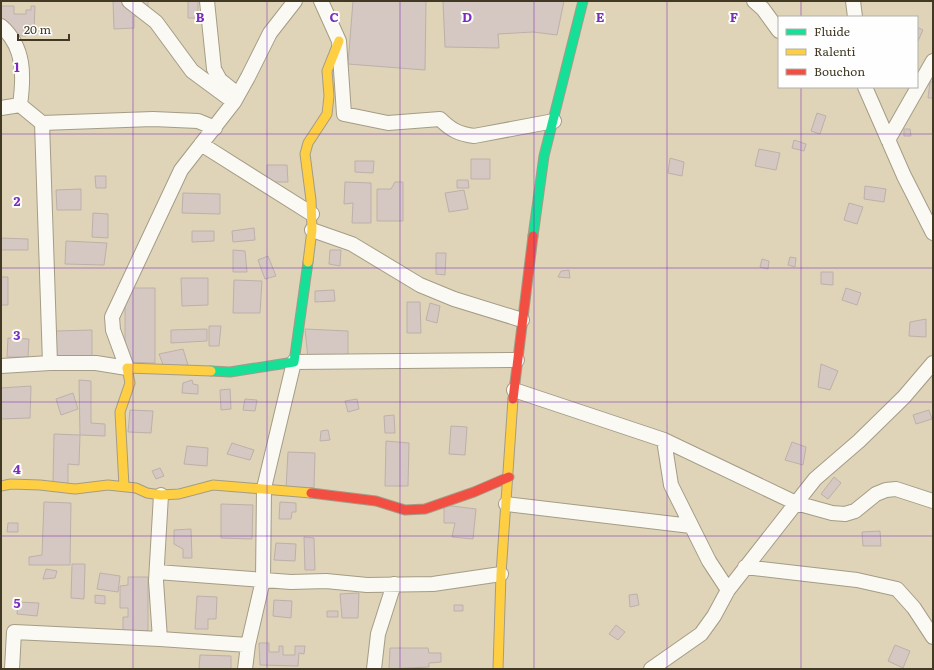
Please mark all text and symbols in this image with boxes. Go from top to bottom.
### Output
text: B [196,7,205,26]
text: C [329,7,339,26]
text: D [462,7,472,26]
text: E [596,7,605,26]
text: F [730,7,738,26]
scale bar [18,16,69,42]
legend [778,16,918,88]
text: 20 m [24,20,51,38]
text: Fluide [814,22,850,40]
text: Ralenti [814,42,855,60]
text: 1 [14,57,20,76]
text: Bouchon [814,62,865,80]
text: 2 [14,191,21,210]
text: 3 [13,325,21,344]
text: 4 [13,459,21,478]
text: 5 [13,593,21,612]

